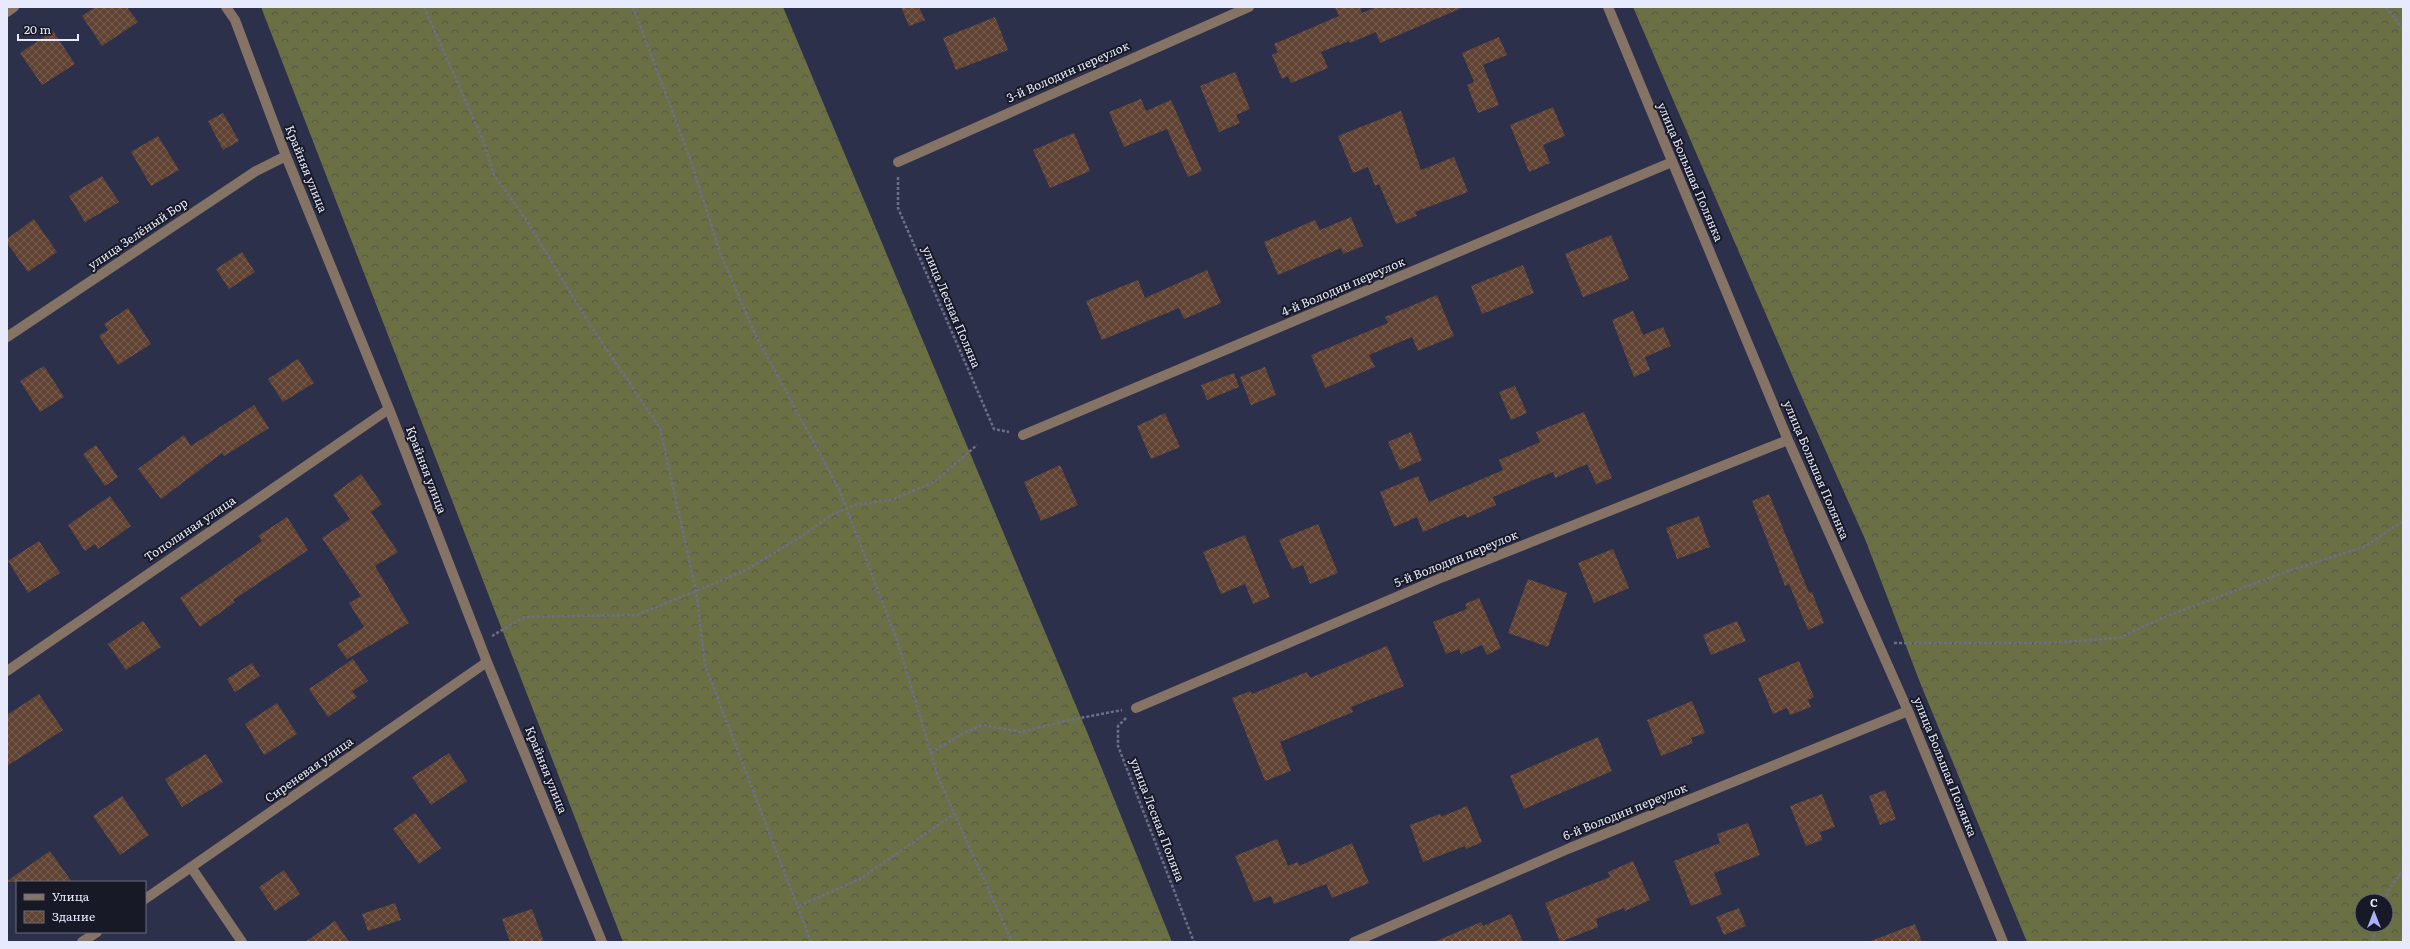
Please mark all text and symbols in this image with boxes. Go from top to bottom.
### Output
scale bar [18,16,78,42]
text: 20 m [24,20,51,38]
street label: 3-й Володин переулок [1003,36,1132,106]
street label: улица Большая Полянка [1653,99,1729,244]
street label: Крайняя улица [281,122,333,215]
street label: улица Зелёный Бор [84,193,191,273]
street label: улица Лесная Поляна [918,243,986,371]
street label: 4-й Володин переулок [1278,252,1407,320]
street label: улица Большая Полянка [1779,397,1855,542]
street label: Крайняя улица [402,423,452,517]
street label: Тополиная улица [140,491,239,566]
street label: 5-й Володин переулок [1391,525,1520,591]
street label: улица Большая Полянка [1910,694,1982,840]
street label: Крайняя улица [521,723,573,816]
street label: Сиреневая улица [261,732,357,806]
street label: улица Лесная Поляна [1126,755,1190,885]
street label: 6-й Володин переулок [1560,778,1689,844]
legend [16,881,146,933]
text: Улица [52,887,90,905]
north arrow [2354,893,2394,933]
text: С [2370,894,2378,910]
text: Здание [52,907,95,925]

